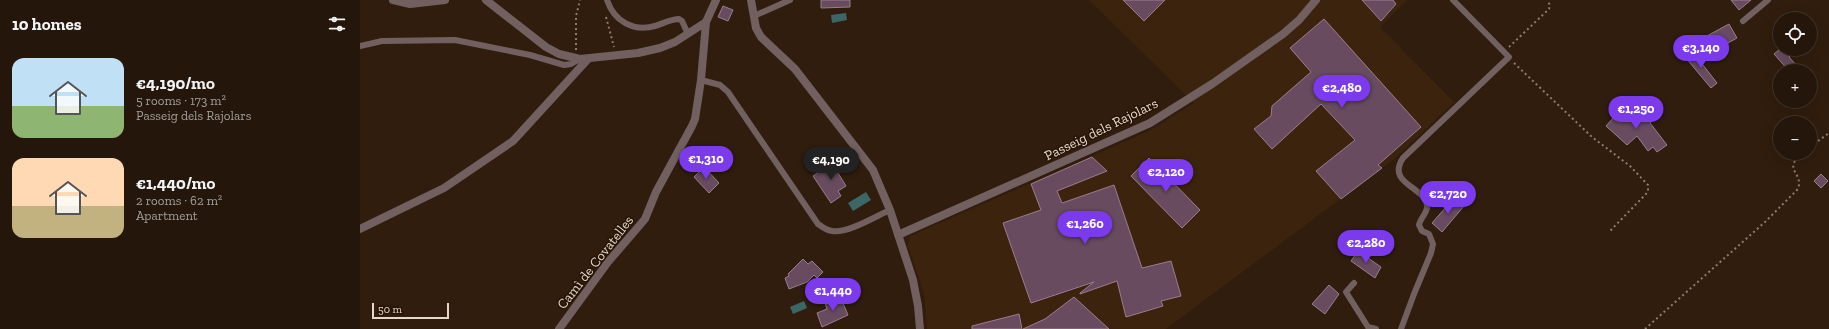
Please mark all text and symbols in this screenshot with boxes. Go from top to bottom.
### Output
map controls [1773,12,1817,160]
button: locate [1773,12,1817,56]
icon: filters [326,13,348,35]
text: 10 homes [12,14,82,34]
pin: €3,140 [1668,35,1734,69]
text: €3,140 [1682,40,1720,55]
button: + [1773,64,1817,108]
text: €4,190/mo [136,73,215,93]
icon: home [44,74,92,122]
pin: €2,480 [1309,75,1375,109]
text: €2,480 [1322,80,1362,95]
text: 5 rooms · 173 m² [136,93,226,108]
street label: Passeig dels Rajolars [1042,95,1161,164]
pin: €1,250 [1603,96,1669,130]
text: €1,250 [1617,101,1655,116]
text: Passeig dels Rajolars [136,108,251,123]
button: − [1773,116,1817,160]
pin: €1,310 [673,146,739,180]
pin: €4,190 [798,147,864,181]
text: €1,310 [688,151,724,166]
text: €4,190 [812,152,850,167]
pin: €2,120 [1133,159,1199,193]
text: €2,120 [1147,164,1185,179]
text: €1,440/mo [136,173,215,193]
icon: home [44,174,92,222]
pin: €2,720 [1415,181,1481,215]
text: €2,720 [1429,186,1467,201]
text: 2 rooms · 62 m² [136,193,222,208]
text: Apartment [136,208,198,223]
pin: €1,260 [1052,211,1118,245]
street label: Camì de Covatelles [554,212,637,313]
text: €1,260 [1066,216,1104,231]
pin: €2,280 [1333,230,1399,264]
text: €2,280 [1346,235,1386,250]
pin: €1,440 [800,278,866,312]
text: €1,440 [814,283,852,298]
scale bar [372,301,449,320]
text: 50 m [378,303,402,316]

